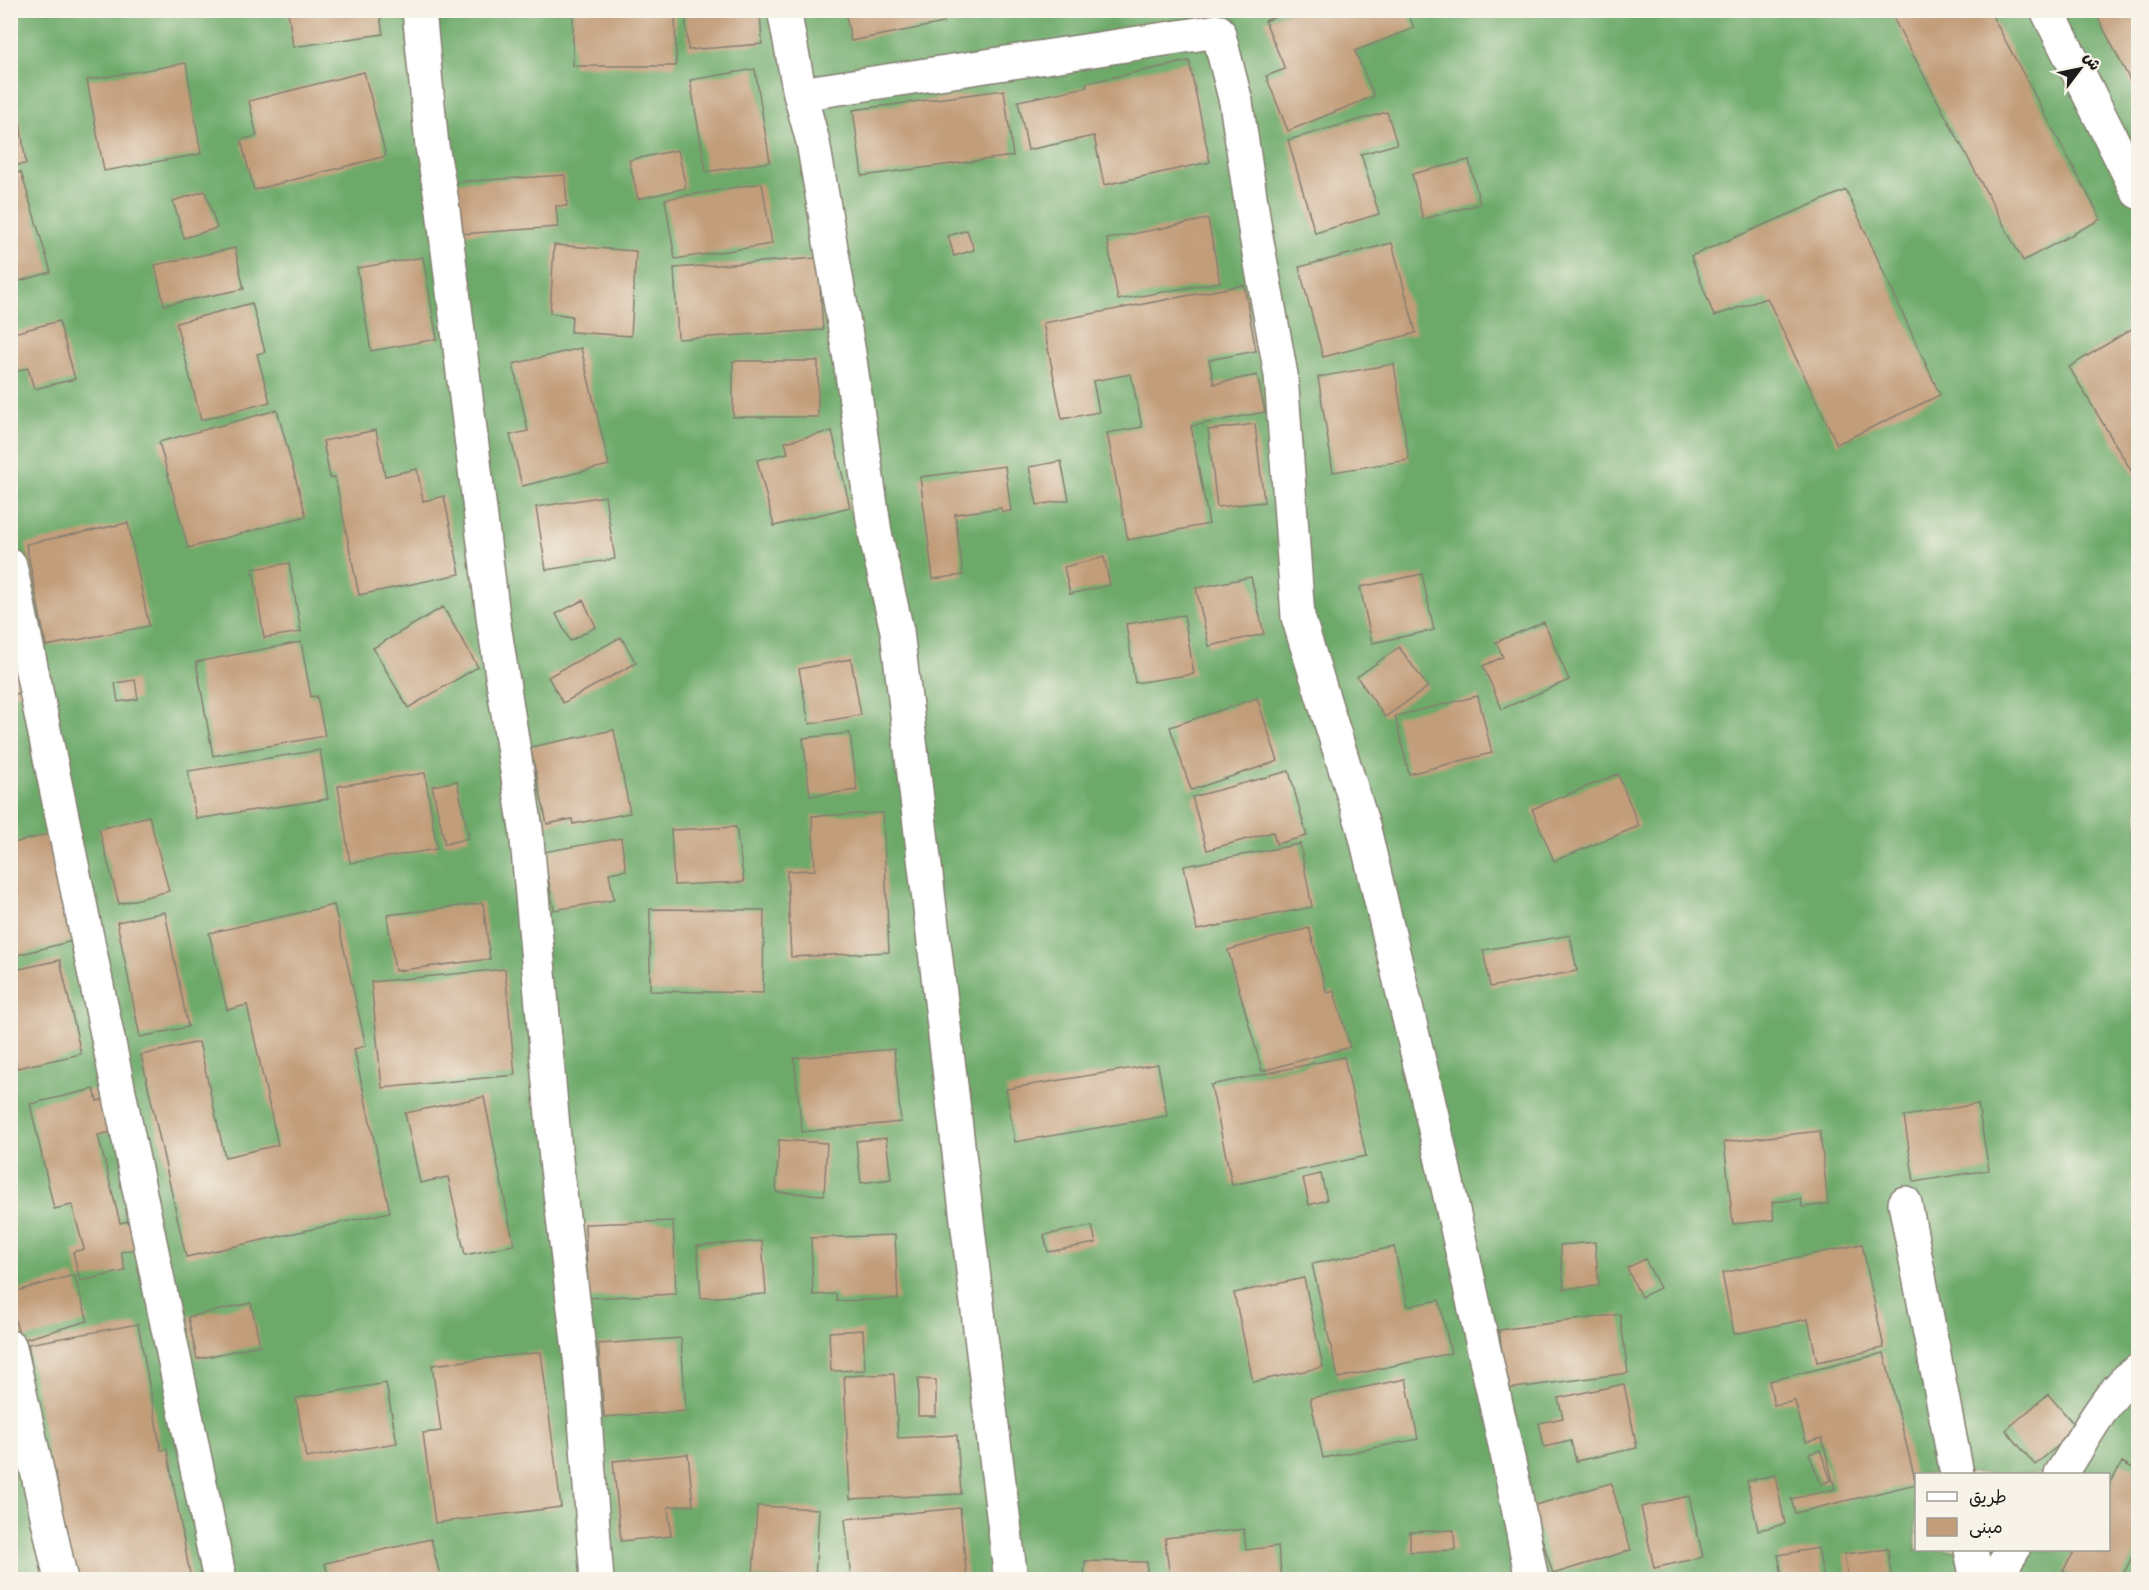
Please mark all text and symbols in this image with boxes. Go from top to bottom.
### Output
north arrow [2050,39,2110,99]
text: ش [2076,48,2107,76]
legend [1915,1473,2110,1551]
text: طريق [1969,1484,2007,1513]
text: مبنى [1969,1514,2003,1543]

